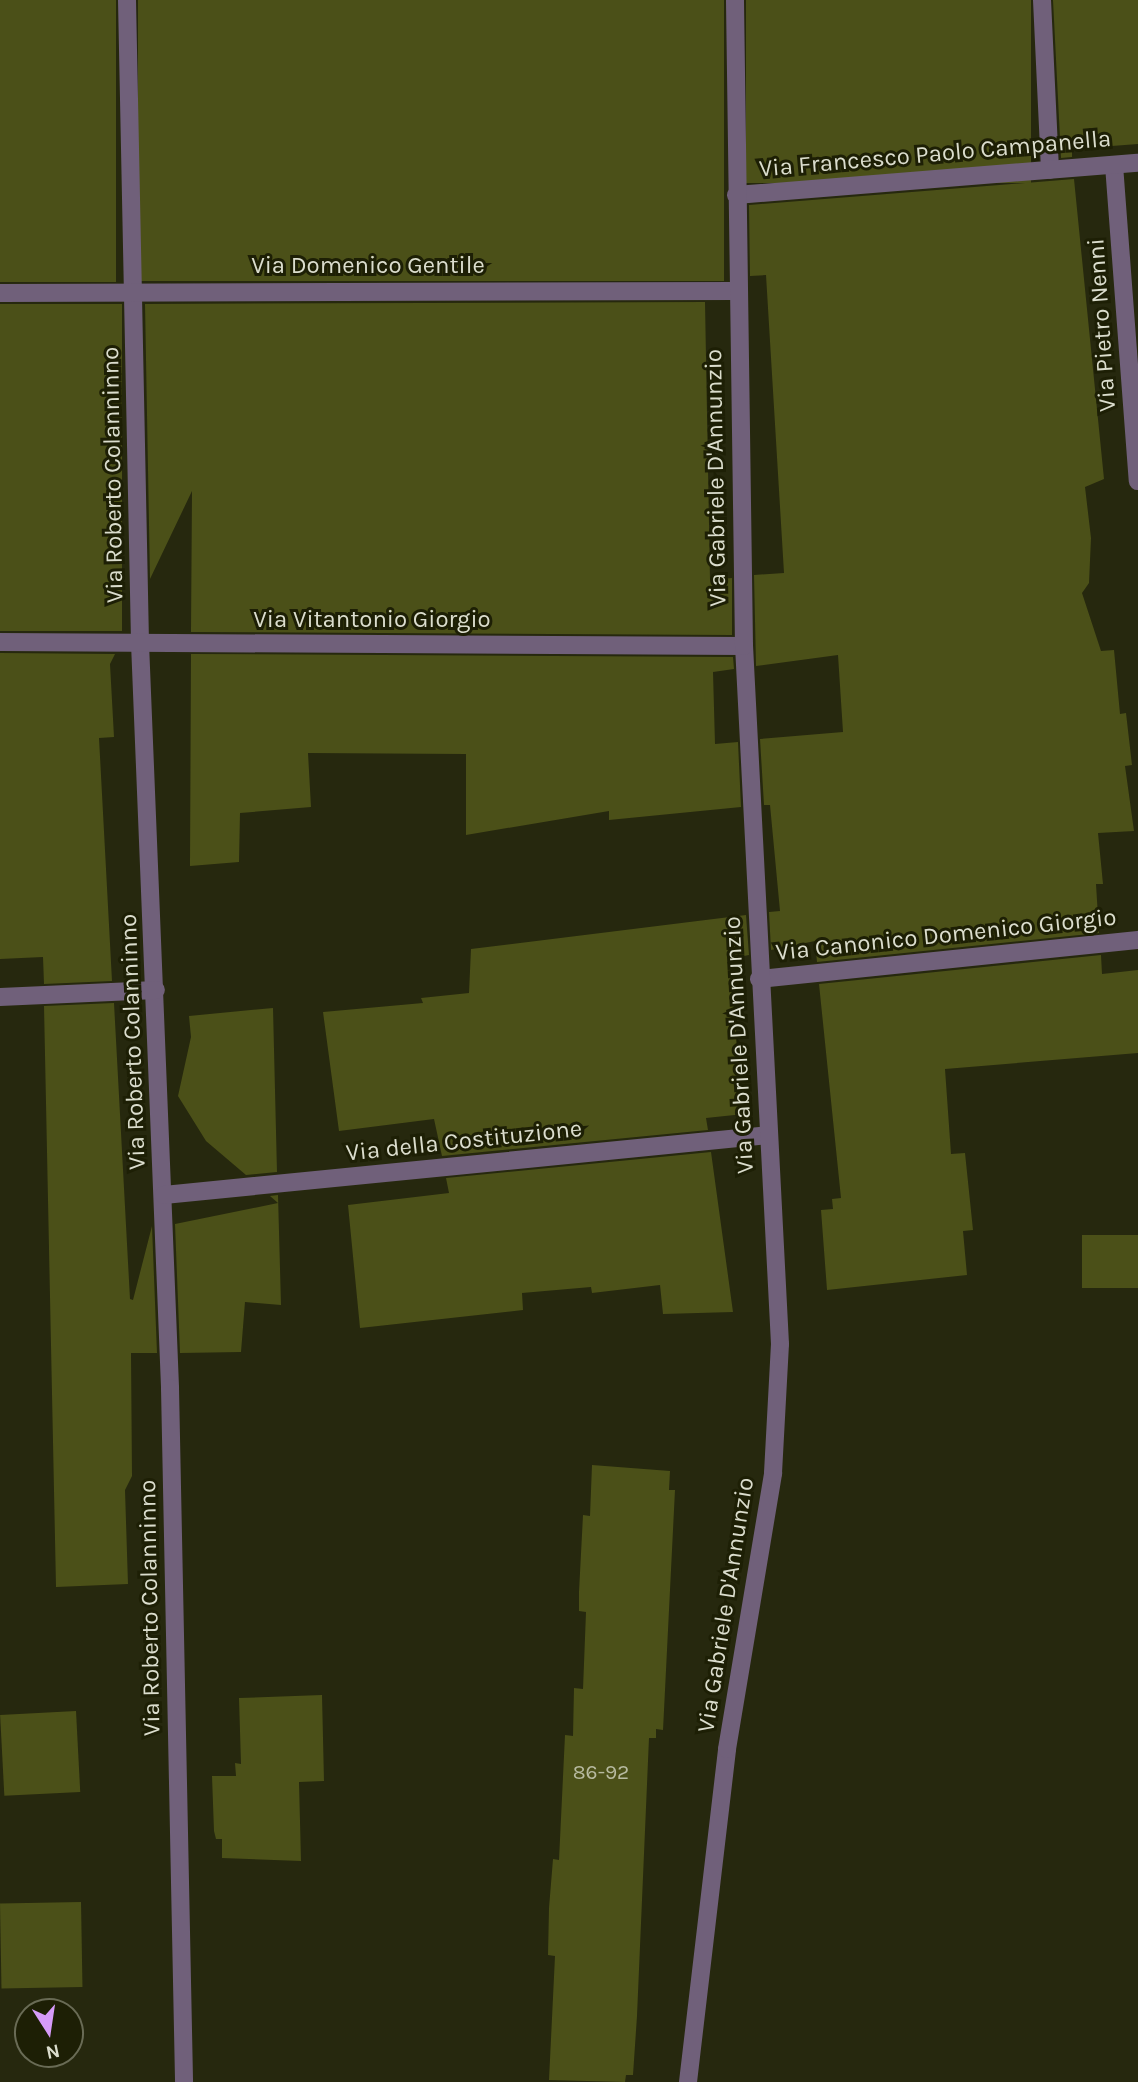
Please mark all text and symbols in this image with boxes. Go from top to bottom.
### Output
street label: Via Francesco Paolo Campanella [758,124,1112,184]
street label: Via Pietro Nenni [1082,237,1122,413]
street label: Via Domenico Gentile [251,252,485,280]
street label: Via Roberto Colanninno [96,347,130,603]
street label: Via Gabriele D'Annunzio [699,349,733,607]
street label: Via Vitantonio Giorgio [253,606,491,634]
street label: Via Canonico Domenico Giorgio [774,903,1118,967]
street label: Via Roberto Colanninno [114,913,152,1171]
street label: Via Gabriele D'Annunzio [718,915,760,1175]
street label: Via della Costituzione [345,1114,583,1168]
street label: Via Gabriele D'Annunzio [692,1475,760,1735]
street label: Via Roberto Colanninno [133,1480,167,1736]
house number: 86-92 [573,1759,629,1785]
north arrow [14,1998,84,2068]
text: N [44,2039,62,2064]

